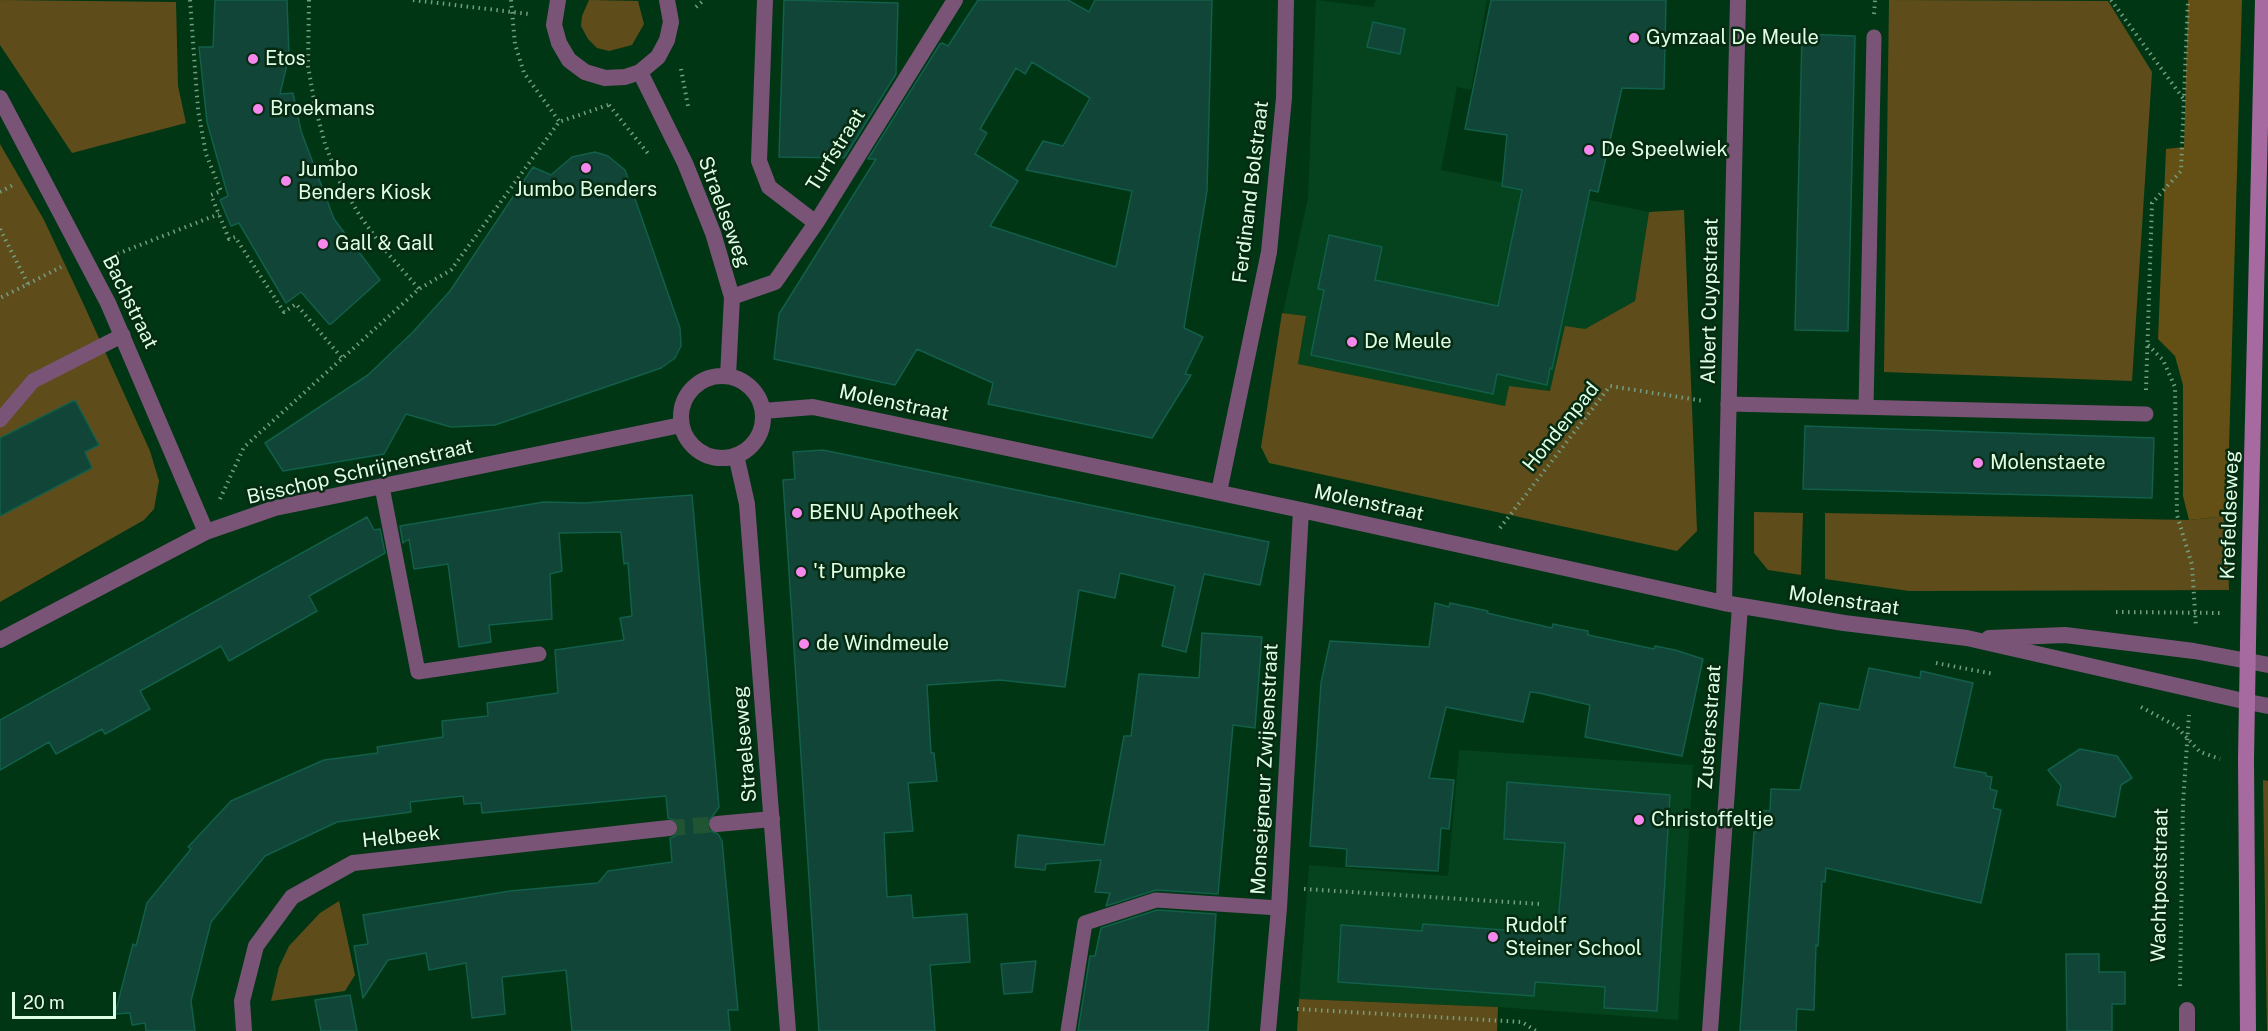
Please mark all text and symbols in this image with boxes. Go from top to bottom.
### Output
place label: Gymzaal De Meule [1646,26,1819,50]
marker: Gymzaal De Meule [1627,31,1641,45]
place label: Etos [265,47,306,71]
marker: Etos [246,52,260,66]
place label: Broekmans [270,97,375,121]
street label: Ferdinand Bolstraat [1228,99,1274,285]
marker: Broekmans [251,102,265,116]
street label: Turfstraat [801,104,871,196]
place label: De Speelwiek [1601,138,1728,162]
marker: De Speelwiek [1582,143,1596,157]
street label: Straelseweg [693,153,755,271]
place label: Jumbo Benders Kiosk [298,158,432,205]
marker: Jumbo Benders [579,161,593,175]
marker: Jumbo Benders Kiosk [279,174,293,188]
place label: Jumbo Benders [515,178,657,202]
street label: Albert Cuypstraat [1697,218,1723,384]
place label: Gall & Gall [335,232,434,256]
marker: Gall & Gall [316,237,330,251]
street label: Bachstraat [97,251,163,353]
place label: De Meule [1364,330,1452,354]
marker: De Meule [1345,335,1359,349]
street label: Hondenpad [1518,378,1604,476]
street label: Molenstraat [837,380,951,426]
street label: Bisschop Schrijnenstraat [244,434,476,510]
street label: Krefeldseweg [2216,450,2244,580]
place label: Molenstaete [1990,451,2106,475]
marker: Molenstaete [1971,456,1985,470]
street label: Molenstraat [1312,480,1426,526]
place label: BENU Apotheek [809,501,959,525]
marker: BENU Apotheek [790,506,804,520]
place label: 't Pumpke [813,560,906,584]
marker: 't Pumpke [794,565,808,579]
street label: Molenstraat [1787,581,1901,621]
place label: de Windmeule [816,632,949,656]
marker: de Windmeule [797,637,811,651]
street label: Monseigneur Zwijsenstraat [1246,642,1284,896]
street label: Zustersstraat [1694,664,1726,790]
street label: Straelseweg [728,685,762,803]
place label: Christoffeltje [1651,808,1774,832]
street label: Wachtpoststraat [2147,808,2173,962]
marker: Christoffeltje [1632,813,1646,827]
street label: Helbeek [361,821,441,853]
place label: Rudolf Steiner School [1505,914,1642,961]
marker: Rudolf Steiner School [1486,930,1500,944]
scale bar [15,980,118,1018]
text: 20 m [23,992,65,1013]

